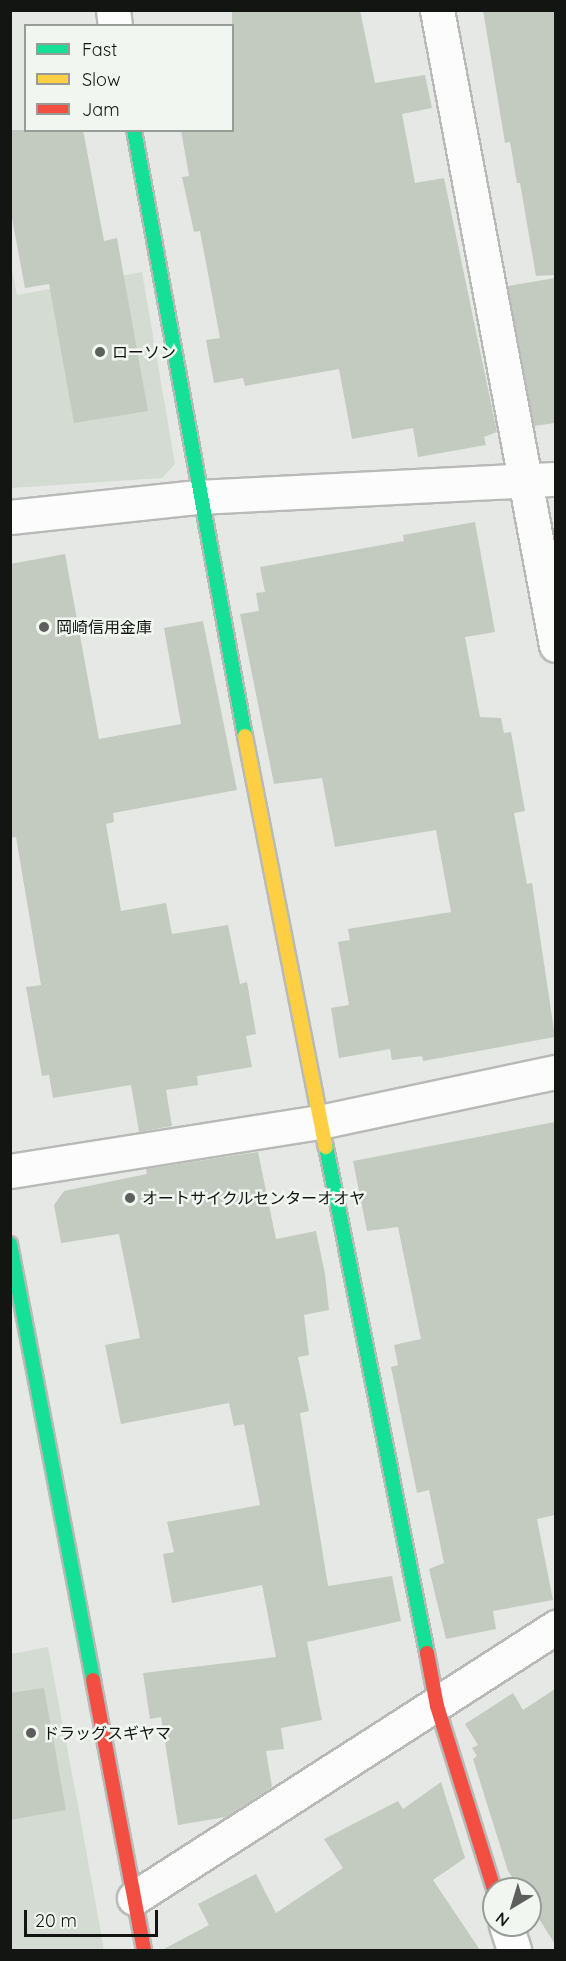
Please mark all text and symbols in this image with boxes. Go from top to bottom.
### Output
legend [24,24,234,132]
text: Fast [82,38,117,61]
text: Slow [82,68,120,91]
text: Jam [82,98,120,121]
place label: ローソン [112,342,176,362]
marker: ローソン [93,345,107,359]
place label: 岡崎信用金庫 [56,617,152,637]
marker: 岡崎信用金庫 [37,620,51,634]
place label: オートサイクルセンターオオヤ [142,1188,366,1208]
marker: オートサイクルセンターオオヤ [123,1191,137,1205]
place label: ドラッグスギヤマ [43,1723,171,1743]
marker: ドラッグスギヤマ [24,1726,38,1740]
north arrow [482,1877,542,1937]
scale bar [27,1898,160,1936]
text: N [491,1908,513,1931]
text: 20 m [35,1909,77,1932]

